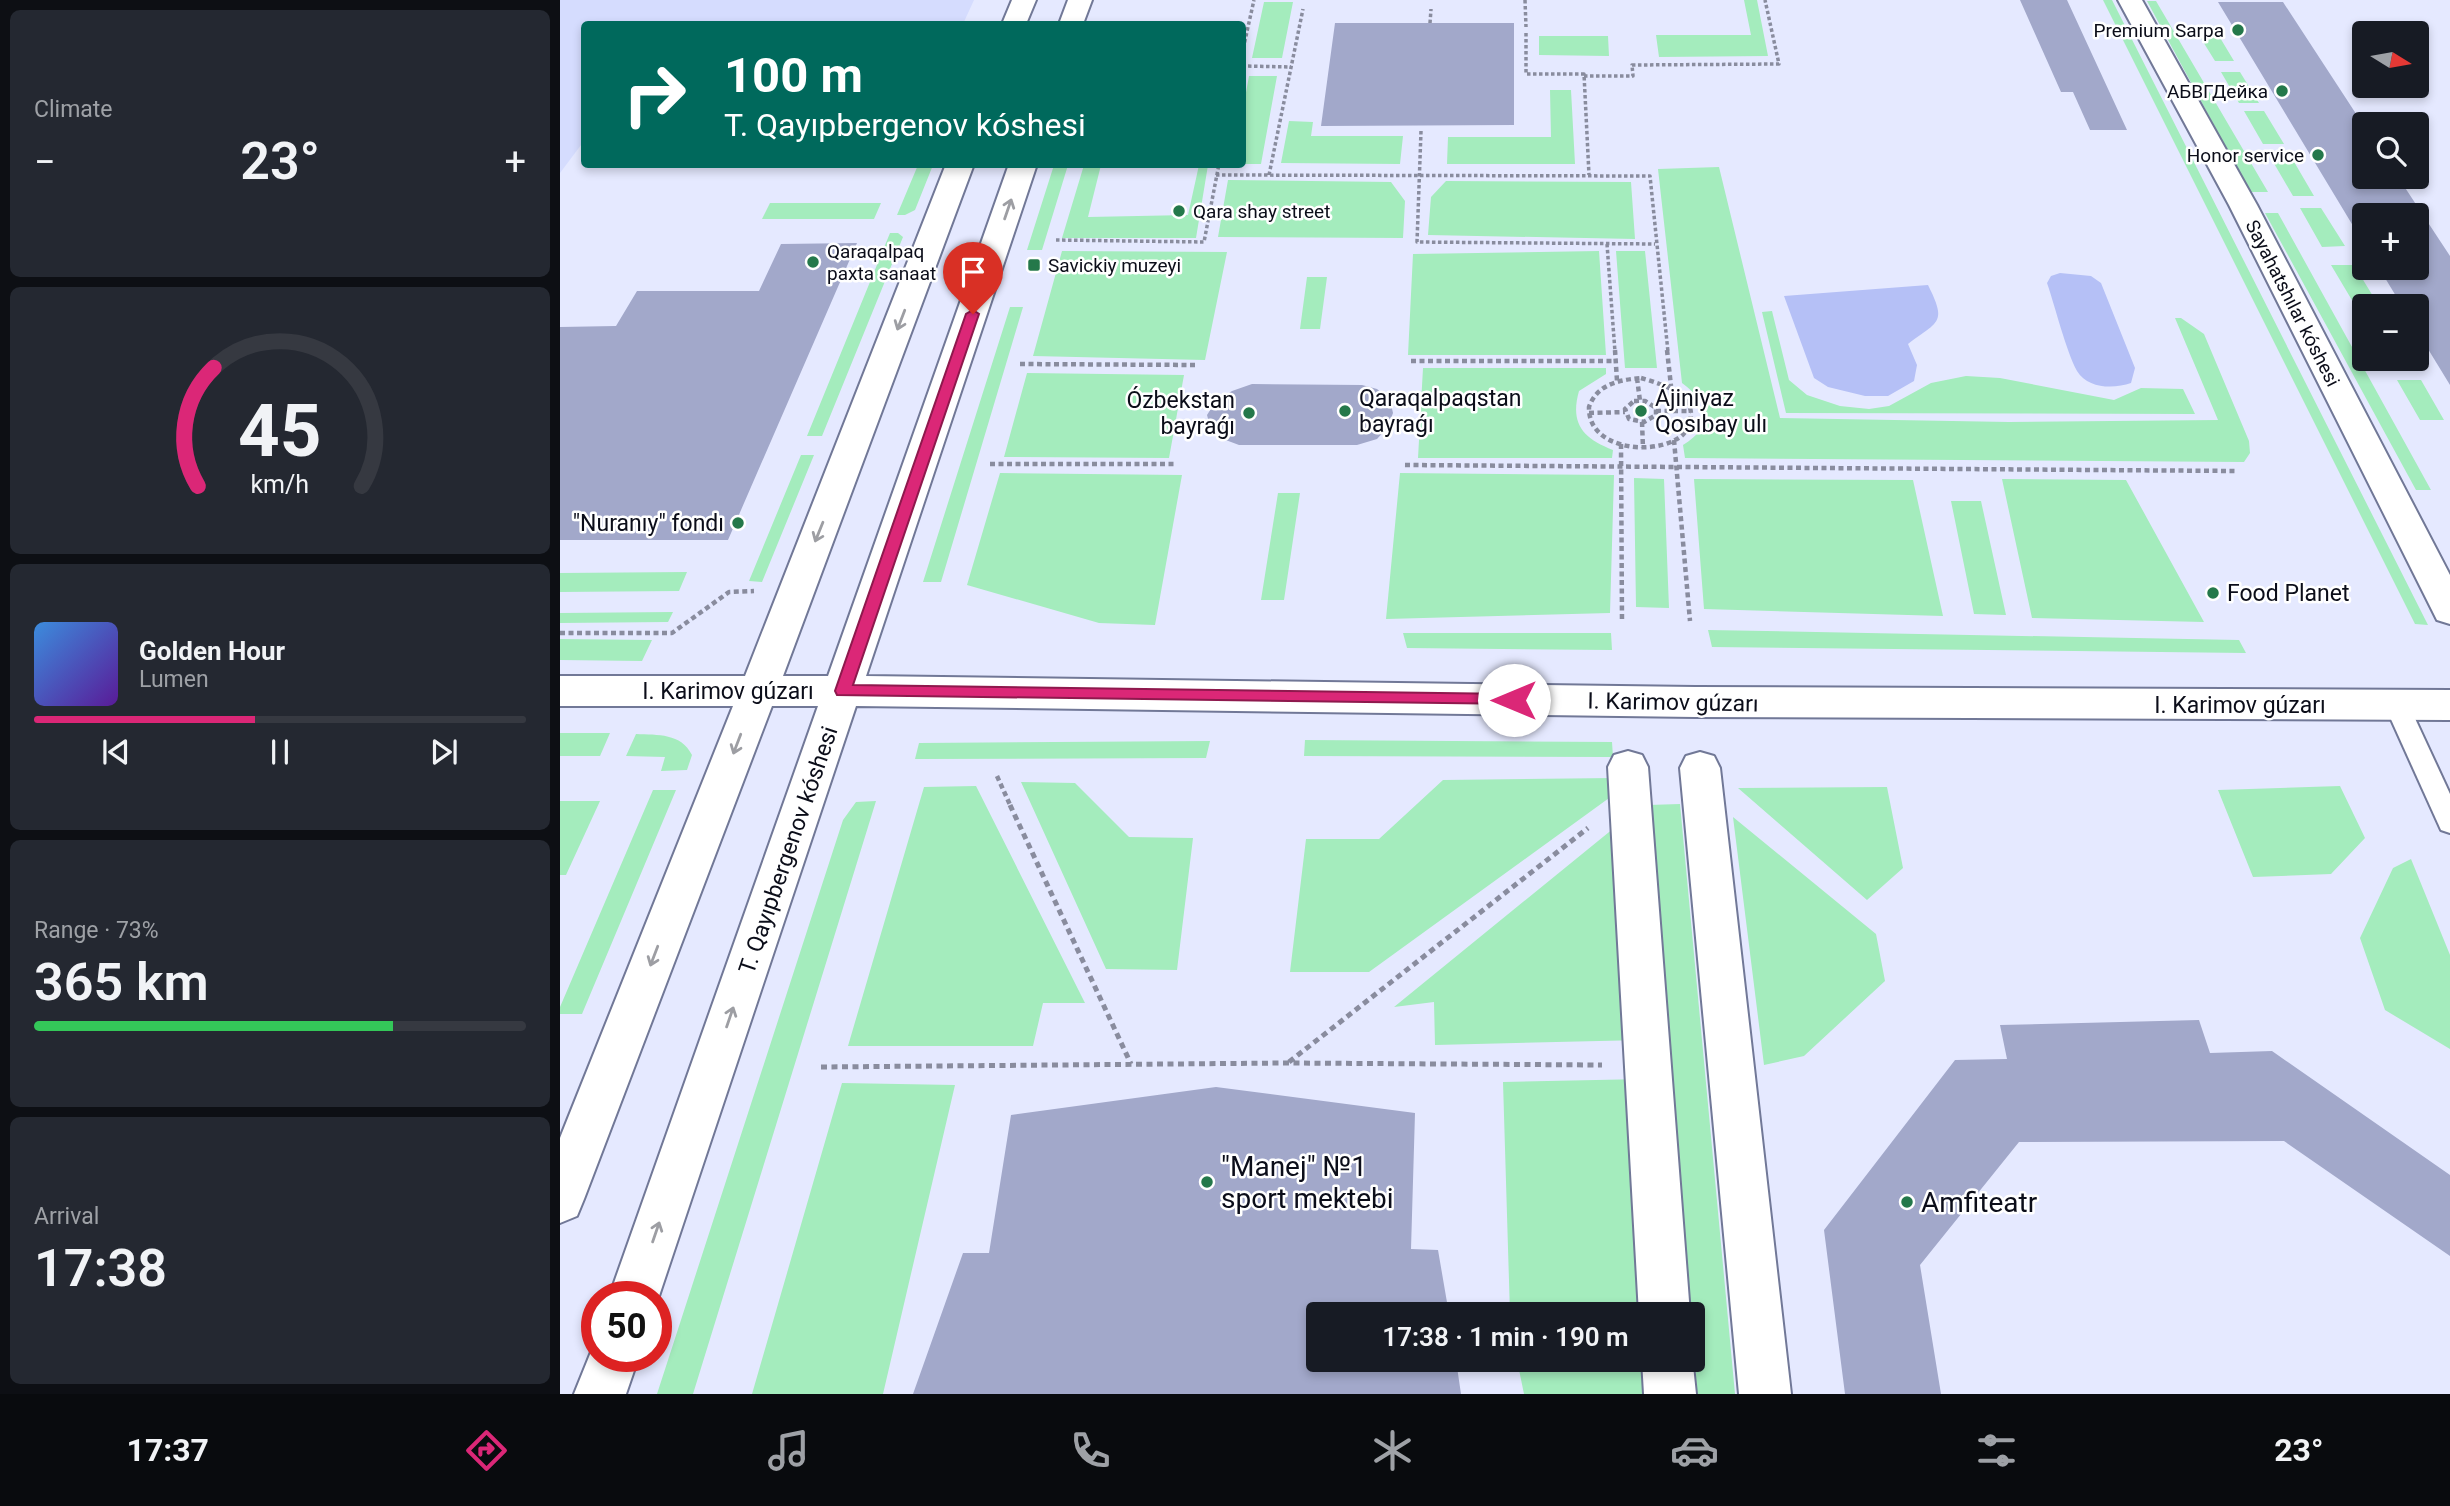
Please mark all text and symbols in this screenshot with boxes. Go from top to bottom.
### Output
place label: Premium Sarpa [2093,19,2224,42]
north arrow [2352,21,2429,98]
map controls [2352,21,2429,371]
marker: Premium Sarpa [2230,22,2246,38]
text: 100 m [724,47,863,104]
icon: right [609,49,700,140]
place label: АБВГДейка [2167,80,2268,103]
marker: АБВГДейка [2274,83,2290,99]
text: Climate [34,96,113,123]
text: T. Qayıpbergenov kóshesi [724,106,1086,144]
button: search [2352,112,2429,189]
text: 23° [240,131,320,192]
text: − [34,140,56,184]
text: + [504,140,526,184]
place label: Honor service [2187,144,2304,167]
marker: Honor service [2310,147,2326,163]
one-way arrow [1003,199,1015,221]
place label: Qara shay street [1193,200,1330,223]
marker: Qara shay street [1171,203,1187,219]
button: + [2352,203,2429,280]
street label: Sayahatshılar kóshesi [2241,216,2345,390]
place label: Qaraqalpaq paxta sanaat [827,240,936,285]
pin [943,242,1003,314]
icon: arrive [954,253,992,291]
marker: Qaraqalpaq paxta sanaat [805,254,821,270]
place label: Savickiy muzeyi [1048,254,1181,277]
marker: Savickiy muzeyi [1026,257,1042,273]
button: − [2352,294,2429,371]
one-way arrow [894,308,906,330]
place label: Ájiniyaz Qosıbay ulı [1655,384,1767,438]
place label: Qaraqalpaqstan bayraǵı [1359,385,1521,438]
place label: Ózbekstan bayraǵı [1126,386,1235,440]
text: 45 [238,389,322,475]
marker: Qaraqalpaqstan bayraǵı [1337,403,1353,419]
marker: Ájiniyaz Qosıbay ulı [1633,403,1649,419]
marker: Ózbekstan bayraǵı [1241,405,1257,421]
text: km/h [251,470,309,499]
place label: "Nuranıy" fondı [573,510,724,537]
marker: "Nuranıy" fondı [730,515,746,531]
one-way arrow [812,521,825,543]
place label: Food Planet [2227,580,2349,607]
marker: Food Planet [2205,585,2221,601]
text: Golden Hour [139,636,285,666]
position arrow [1477,663,1551,737]
text: Lumen [139,666,209,693]
street label: I. Karimov gúzarı [642,678,814,705]
street label: I. Karimov gúzarı [1587,688,1759,717]
street label: I. Karimov gúzarı [2154,692,2326,719]
street label: T. Qayıpbergenov kóshesi [733,723,844,977]
icon: previous [97,733,135,771]
icon: pause [261,733,299,771]
icon: next [425,733,463,771]
one-way arrow [729,733,742,755]
text: Range · 73% [34,917,159,944]
one-way arrow [647,945,660,967]
text: 365 km [34,952,209,1013]
one-way arrow [725,1007,737,1029]
place label: "Manej" №1 sport mektebi [1221,1150,1394,1215]
marker: "Manej" №1 sport mektebi [1199,1174,1215,1190]
place label: Amfiteatr [1921,1186,2038,1219]
marker: Amfiteatr [1899,1194,1915,1210]
text: Arrival [34,1203,99,1230]
one-way arrow [651,1222,663,1244]
text: 17:38 [34,1238,167,1299]
speed limit sign: 50 [581,1281,672,1372]
text: 17:38 · 1 min · 190 m [1382,1322,1629,1352]
icon: directions [462,1426,511,1475]
icon: music [764,1426,813,1475]
icon: phone [1066,1426,1115,1475]
icon: climate [1368,1426,1417,1475]
icon: car [1670,1426,1719,1475]
icon: filters [1972,1426,2021,1475]
text: 17:37 [127,1431,209,1469]
text: 23° [2274,1431,2323,1469]

